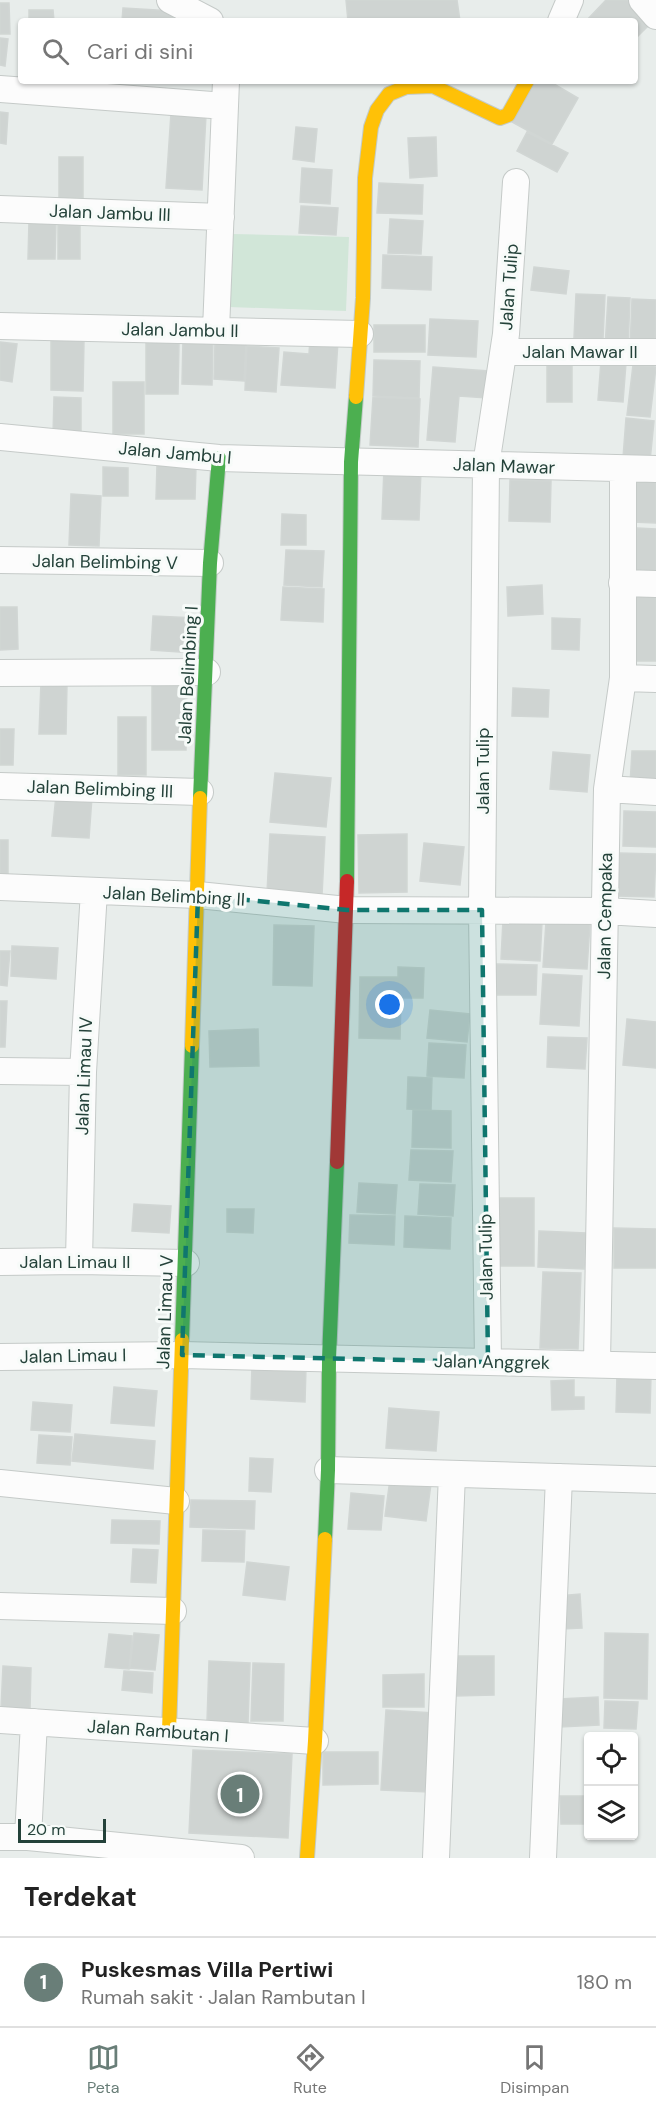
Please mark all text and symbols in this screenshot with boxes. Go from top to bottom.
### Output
search box [18,18,638,84]
icon: search [39,35,72,68]
text: Cari di sini [87,37,193,66]
street label: Jalan Jambu III [49,199,171,227]
street label: Jalan Tulip [494,243,524,331]
street label: Jalan Jambu II [121,317,239,343]
street label: Jalan Mawar II [522,340,638,364]
street label: Jalan Jambu I [118,436,232,470]
street label: Jalan Mawar [452,452,556,480]
street label: Jalan Belimbing V [32,549,178,575]
street label: Jalan Belimbing I [172,605,204,745]
street label: Jalan Tulip [471,728,495,814]
street label: Jalan Belimbing III [26,774,174,804]
street label: Jalan Cempaka [592,852,618,980]
street label: Jalan Belimbing II [102,880,246,912]
your location [375,990,404,1019]
street label: Jalan Limau IV [70,1016,98,1136]
street label: Jalan Tulip [473,1213,499,1301]
street label: Jalan Limau II [20,1250,130,1274]
street label: Jalan Limau V [151,1254,179,1370]
street label: Jalan Limau I [19,1343,127,1369]
street label: Jalan Anggrek [434,1349,550,1375]
street label: Jalan Rambutan I [86,1714,230,1748]
map controls [584,1732,638,1840]
button: locate [584,1732,638,1786]
pin: 1 [220,1772,260,1816]
button: layers [584,1786,638,1840]
scale bar [18,1816,106,1844]
text: 20 m [27,1819,66,1840]
text: Terdekat [24,1880,137,1914]
text: Puskesmas Villa Pertiwi [81,1955,333,1984]
text: 1 [40,1969,47,1995]
text: 180 m [577,1969,632,1995]
text: Rumah sakit · Jalan Rambutan I [81,1984,366,2010]
tab: Peta [87,2041,120,2098]
tab: Rute [293,2041,327,2098]
tab: Disimpan [500,2041,569,2098]

